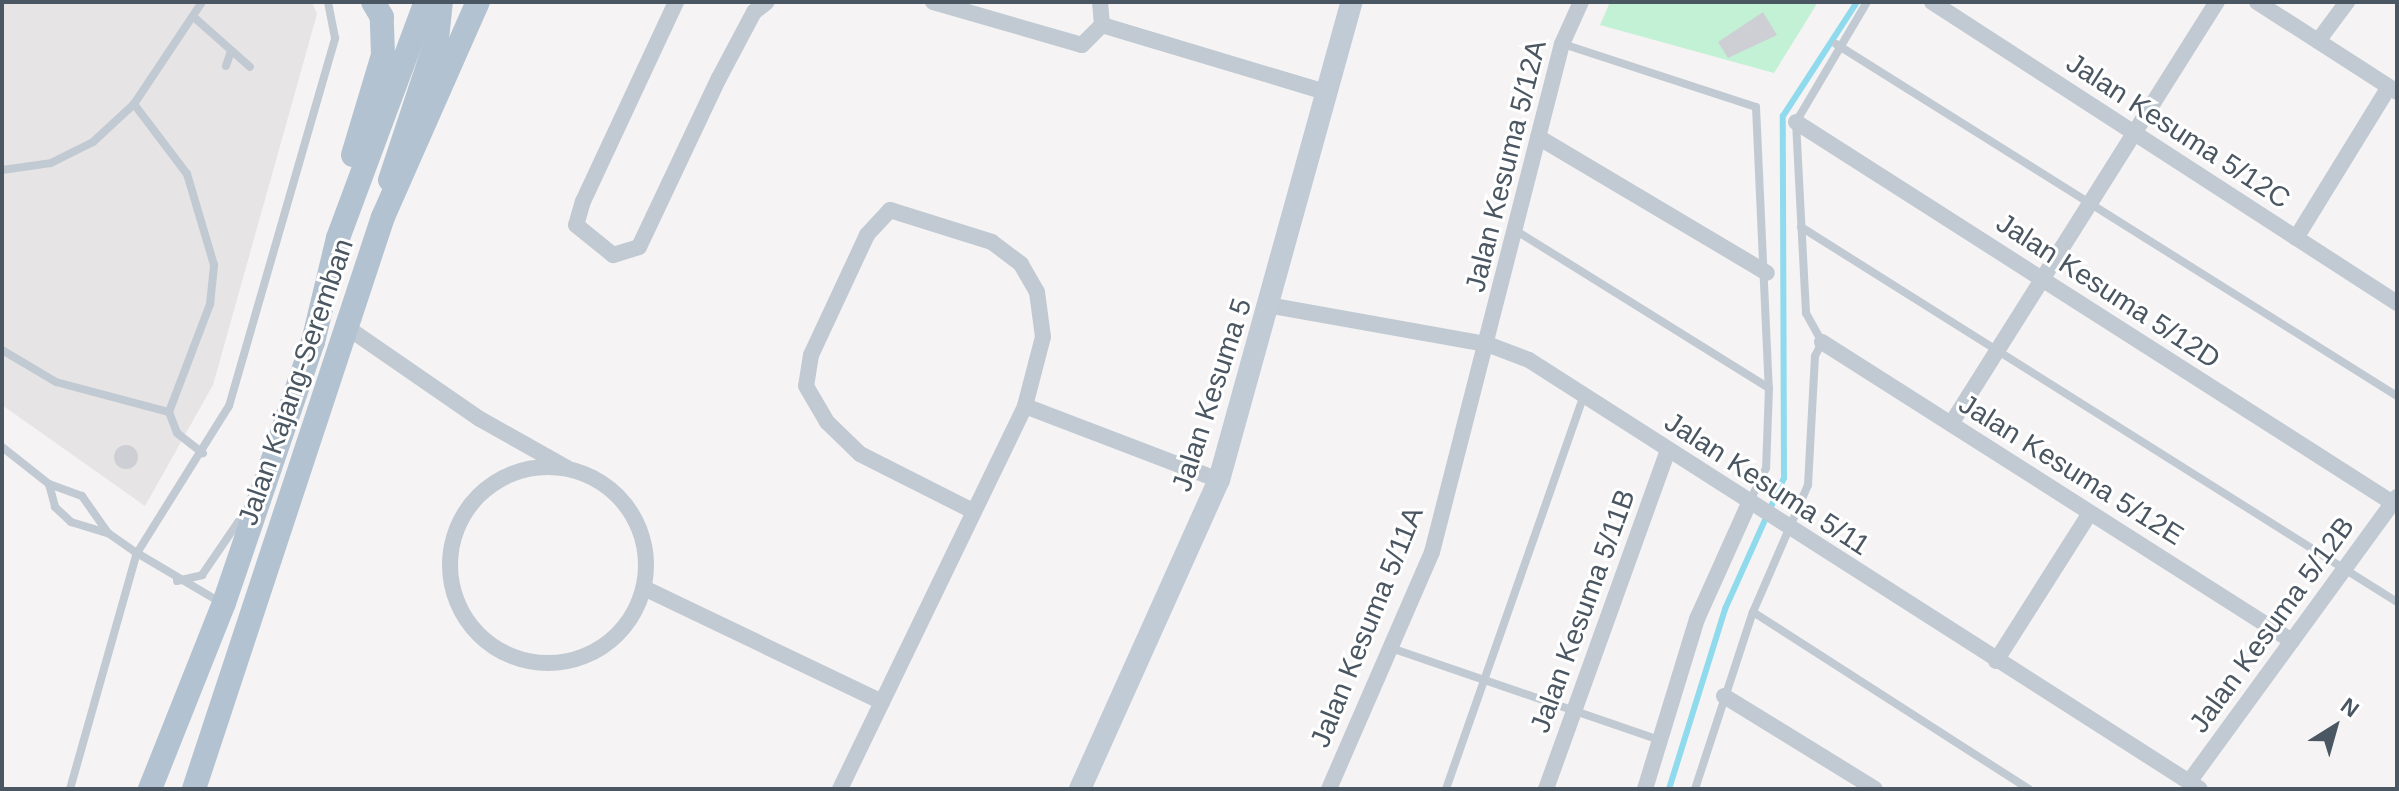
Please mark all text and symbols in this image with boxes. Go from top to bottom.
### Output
street label: Jalan Kesuma 5/12A [1458,37,1554,295]
street label: Jalan Kesuma 5/12C [2060,46,2296,216]
street label: Jalan Kesuma 5/12D [1990,206,2226,376]
street label: Jalan Kajang-Seremban [231,235,361,529]
street label: Jalan Kesuma 5 [1165,294,1259,496]
street label: Jalan Kesuma 5/12E [1953,387,2189,553]
street label: Jalan Kesuma 5/11 [1658,405,1876,563]
street label: Jalan Kesuma 5/11B [1523,485,1643,737]
street label: Jalan Kesuma 5/11A [1303,502,1431,752]
street label: Jalan Kesuma 5/12B [2182,511,2362,739]
north arrow [2295,687,2375,767]
text: N [2336,693,2364,722]

